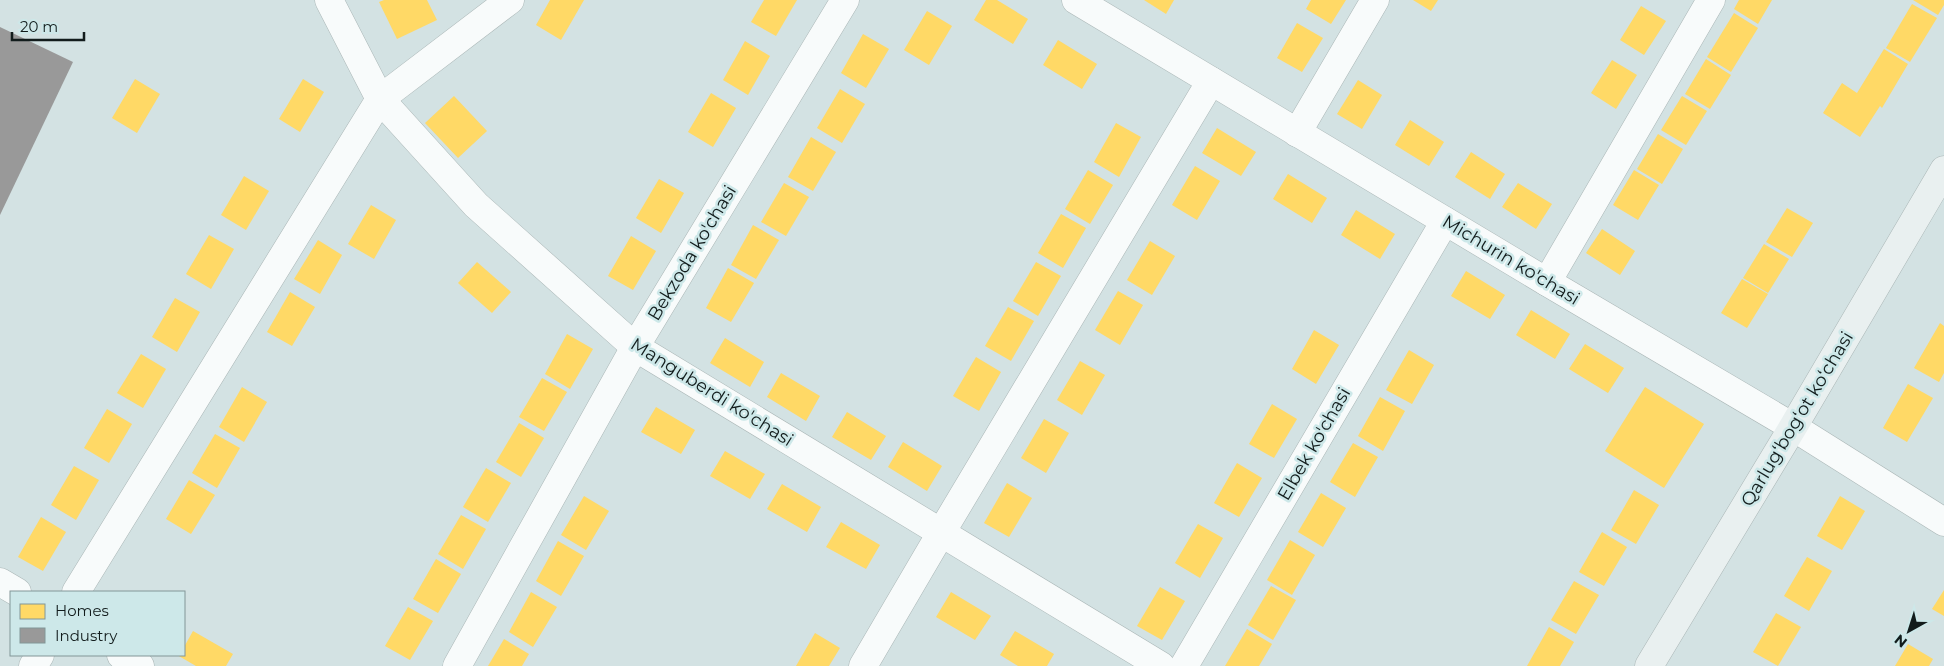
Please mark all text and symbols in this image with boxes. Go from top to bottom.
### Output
scale bar [12,10,85,42]
text: 20 m [20,17,58,36]
street label: Bekzoda ko'chasi [643,181,741,325]
street label: Michurin ko'chasi [1438,210,1584,310]
street label: Qarlug‘bog‘ot ko‘chasi [1736,328,1858,510]
street label: Manguberdi ko'chasi [627,333,797,451]
street label: Elbek ko'chasi [1273,384,1355,504]
legend [10,591,185,656]
text: Homes [55,601,109,620]
north arrow [1884,606,1934,656]
text: Industry [55,626,118,645]
text: N [1891,631,1911,652]

